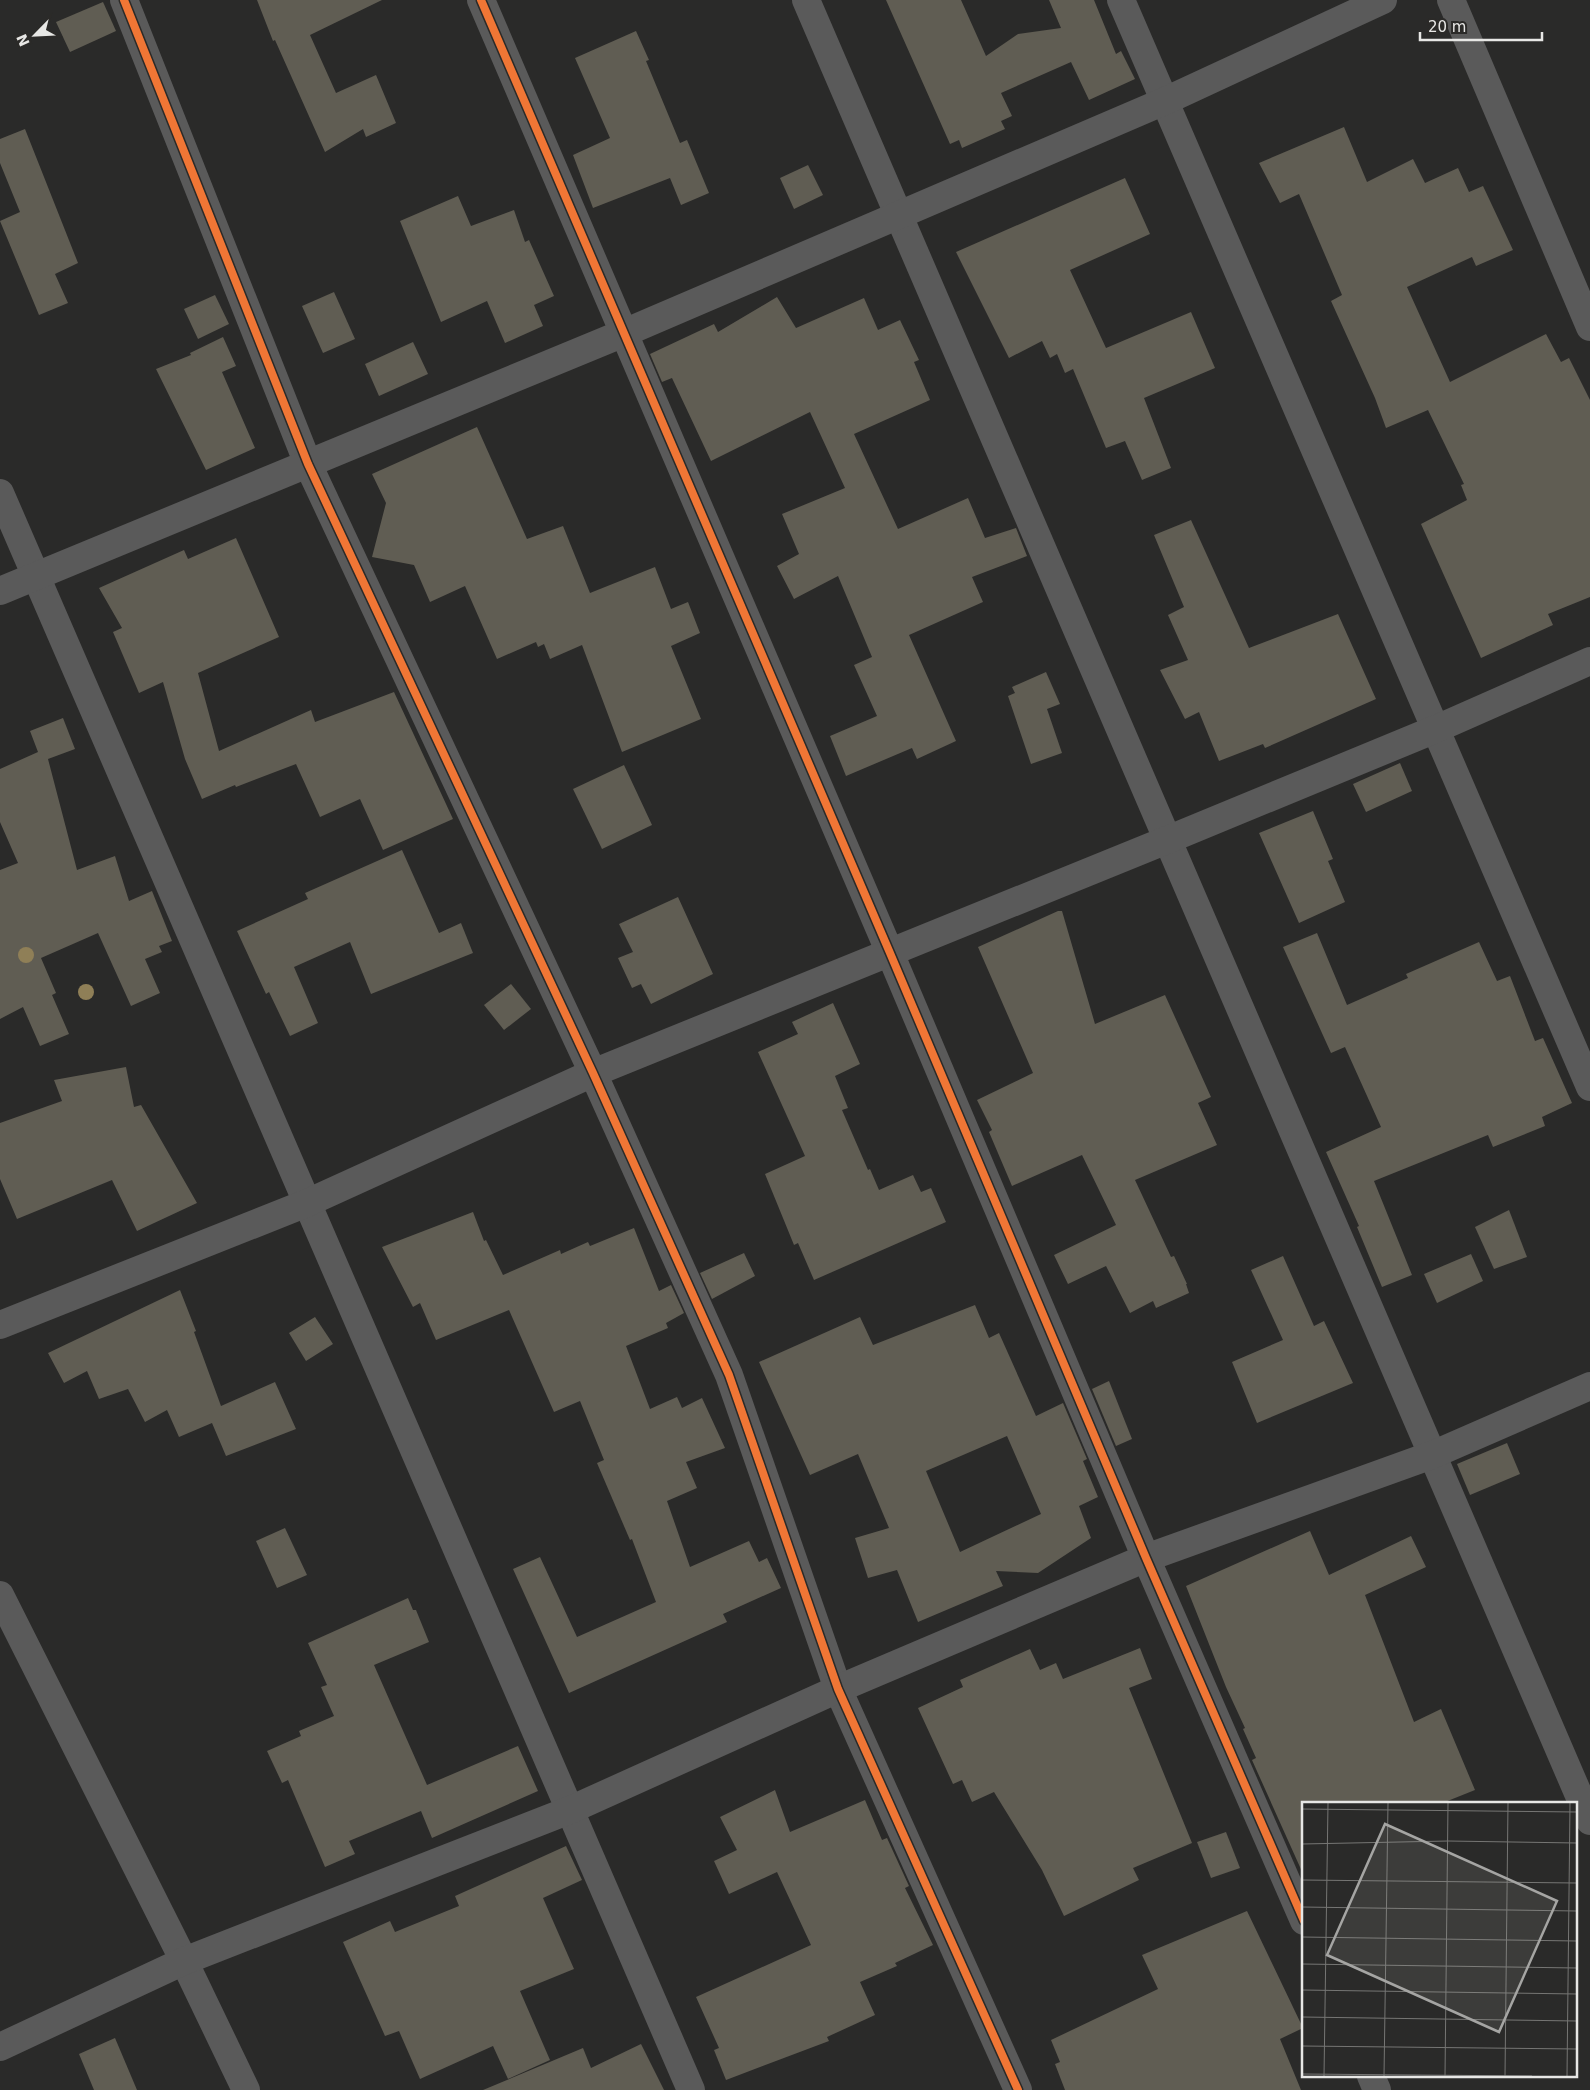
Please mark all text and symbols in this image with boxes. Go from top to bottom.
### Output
north arrow [10,10,60,60]
scale bar [1420,10,1542,42]
text: 20 m [1428,18,1466,36]
text: N [13,32,33,49]
inset map [1302,1802,1578,2078]

